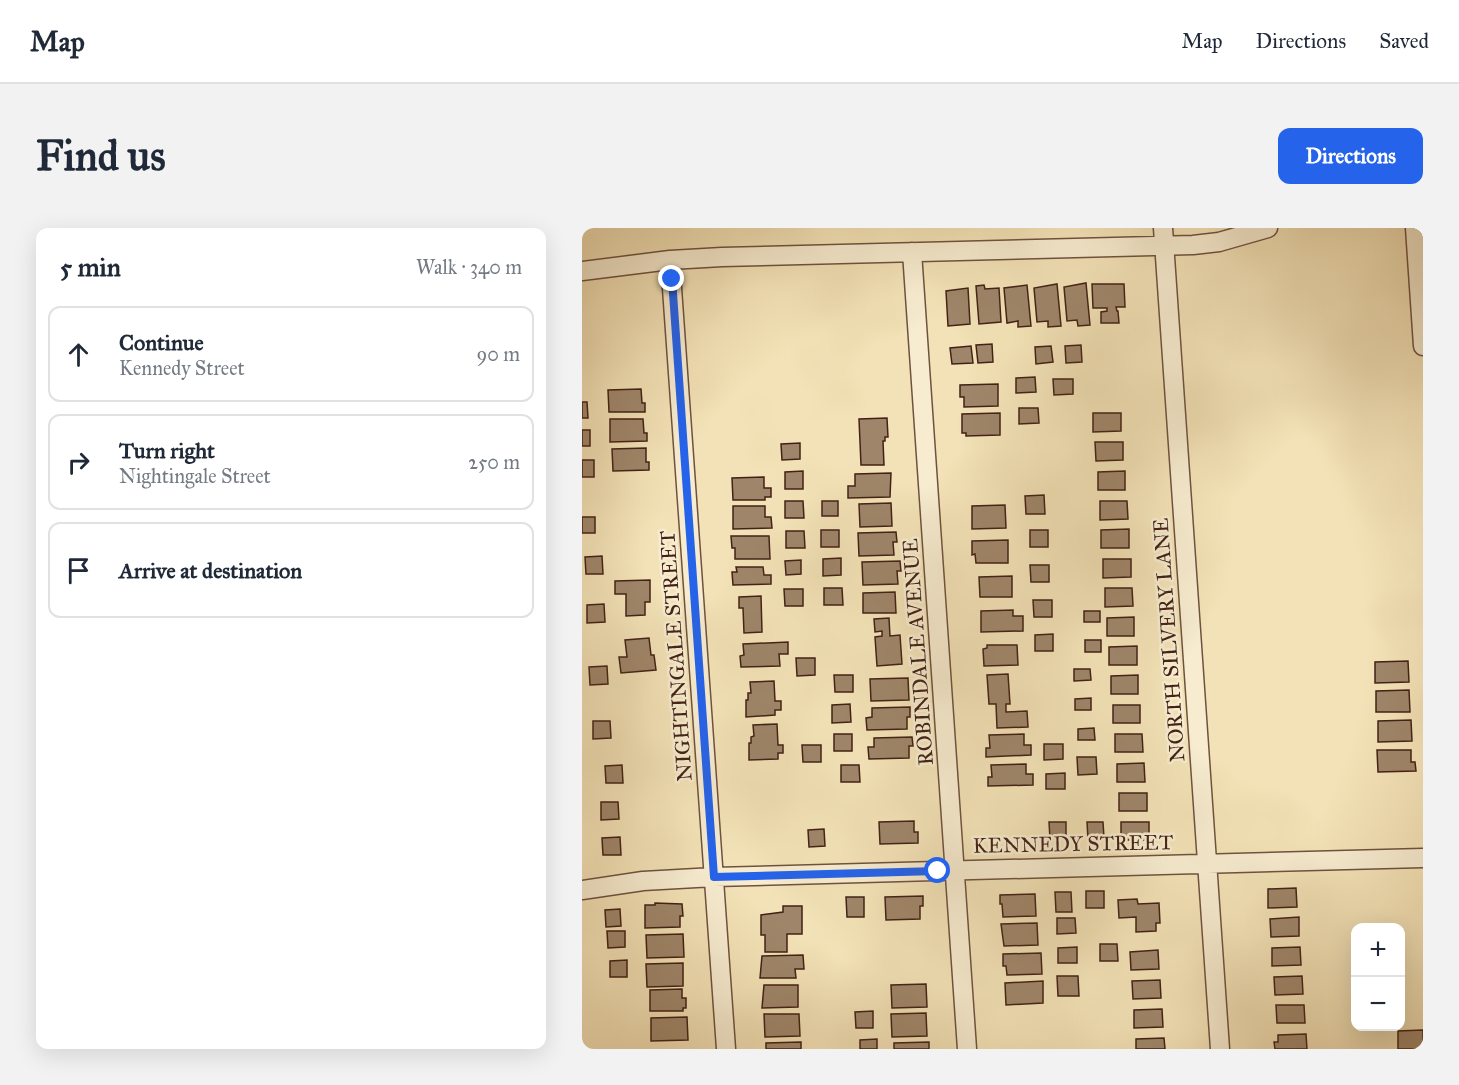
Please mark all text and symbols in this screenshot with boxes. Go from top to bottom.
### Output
text: Map [30,24,85,59]
text: Map [1182,28,1223,54]
text: Directions [1256,28,1346,54]
text: Saved [1379,28,1429,54]
button: Directions [1278,128,1423,184]
text: Find us [36,130,166,182]
text: 5 min [60,251,121,283]
text: Walk · 340 m [416,255,522,279]
route end [658,265,684,291]
text: Continue [119,329,204,356]
icon: ahead [62,338,95,371]
text: 90 m [477,342,520,366]
text: Kennedy Street [119,356,245,380]
text: Turn right [119,437,215,464]
icon: right [62,446,95,479]
text: 250 m [468,450,520,474]
text: Nightingale Street [119,464,271,488]
street label: NORTH SILVERY LANE [1148,517,1190,763]
street label: NIGHTINGALE STREET [654,530,698,782]
street label: ROBINDALE AVENUE [897,538,939,766]
icon: arrive [62,554,95,587]
text: Arrive at destination [119,557,302,584]
street label: KENNEDY STREET [973,829,1173,859]
route start [924,857,950,883]
map controls [1351,923,1405,1031]
button: + [1351,923,1405,977]
button: − [1351,977,1405,1031]

